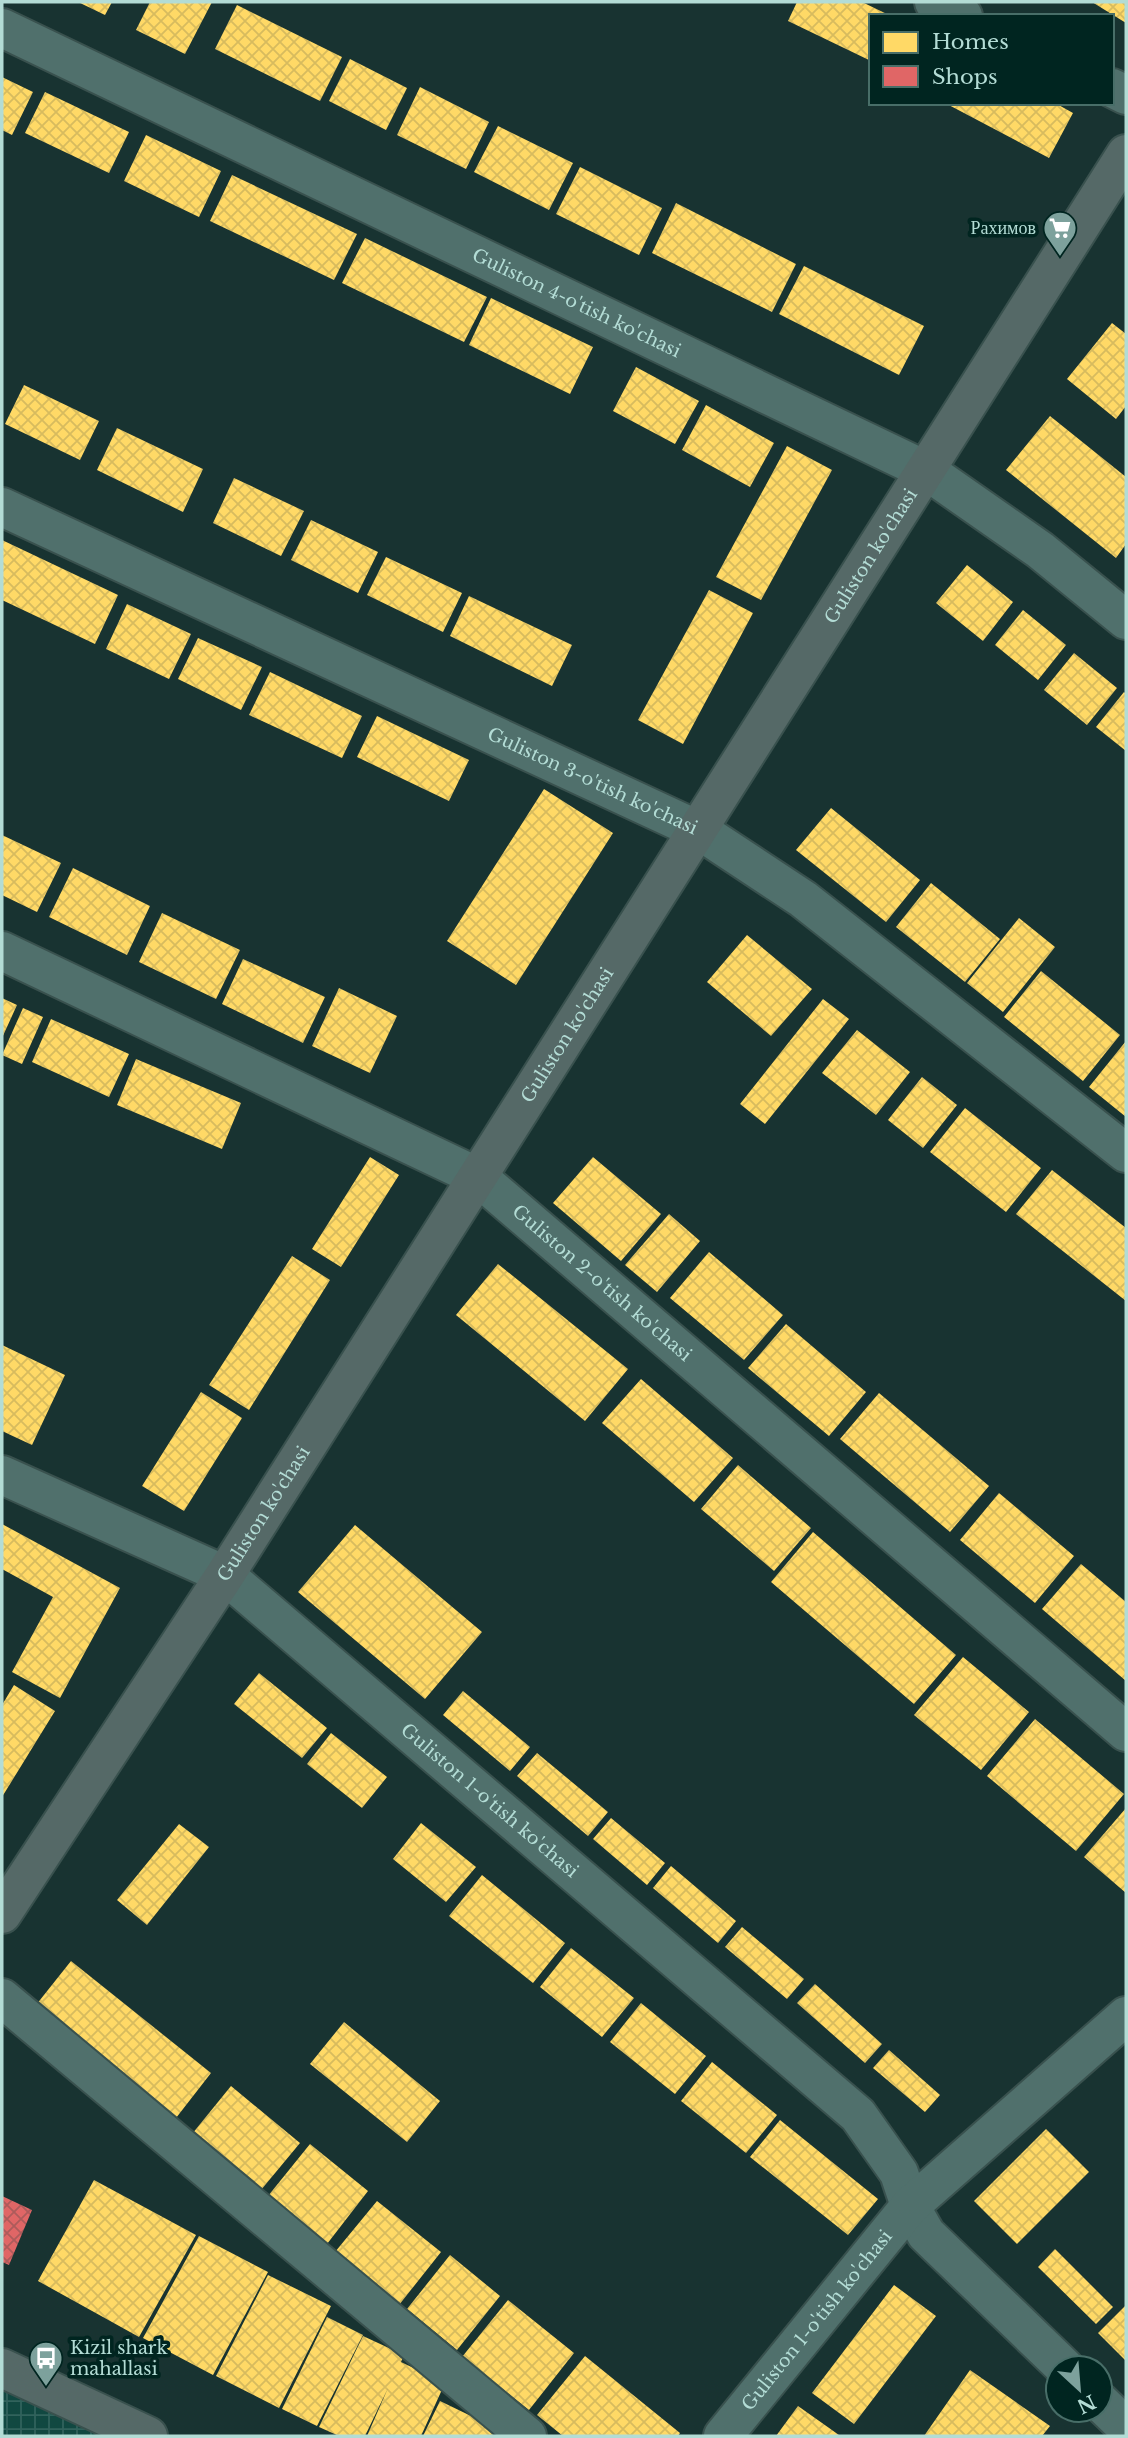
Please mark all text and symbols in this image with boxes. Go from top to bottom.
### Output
legend [869,14,1114,105]
text: Homes [932,29,1009,55]
text: Shops [932,64,998,90]
supermarket icon: Рахимов [1041,209,1079,258]
place label: Рахимов [970,217,1036,239]
street label: Guliston 4-o'tish ko'chasi [469,244,684,362]
street label: Guliston ko'chasi [820,485,922,628]
street label: Guliston 3-o'tish ko'chasi [484,723,701,839]
street label: Guliston ko'chasi [516,963,618,1107]
street label: Guliston 2-o'tish ko'chasi [508,1200,696,1366]
street label: Guliston ko'chasi [213,1442,315,1586]
street label: Guliston 1-o'tish ko'chasi [396,1719,583,1882]
street label: Guliston 1-o'tish ko'chasi [737,2226,897,2415]
place label: Kizil shark mahallasi [70,2337,168,2380]
bus stop icon: Kizil shark mahallasi [27,2339,65,2388]
north arrow [1044,2354,1114,2424]
text: N [1073,2390,1099,2418]

